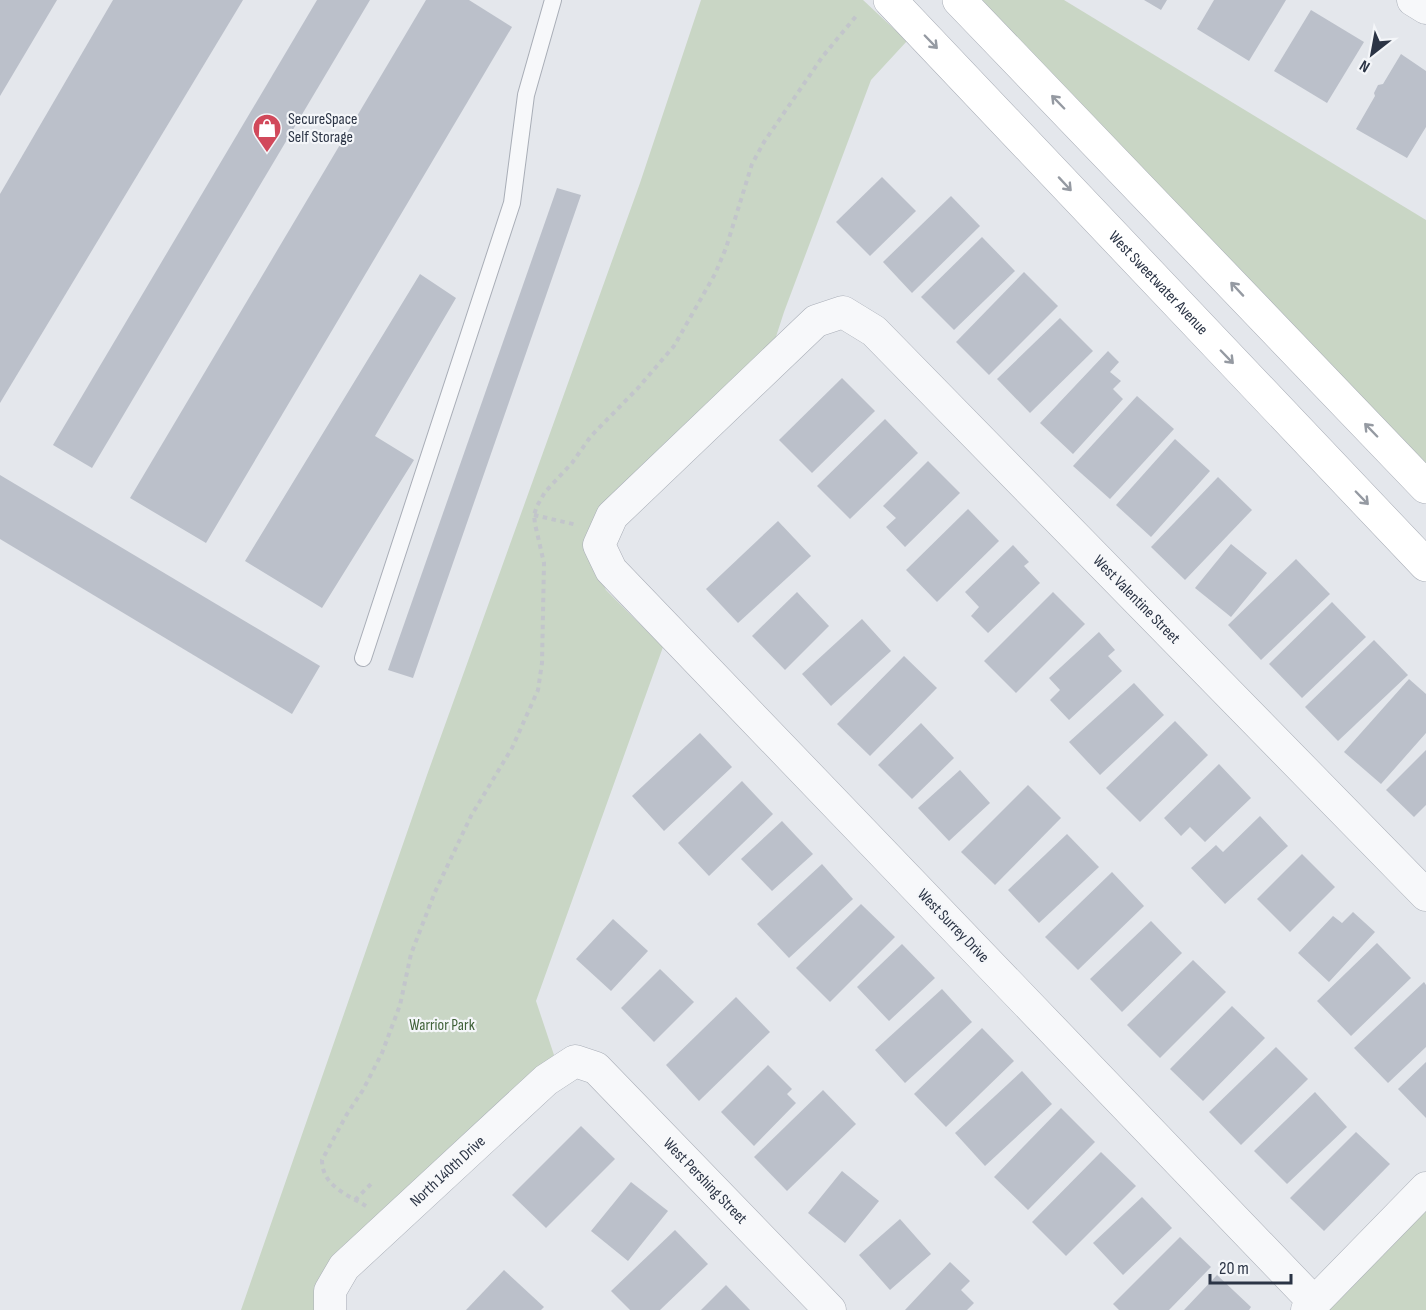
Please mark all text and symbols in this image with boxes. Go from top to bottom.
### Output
north arrow [1342,24,1402,84]
one-way arrow [924,34,939,49]
text: N [1356,55,1374,76]
one-way arrow [1050,95,1065,110]
place label: SecureSpace Self Storage [288,110,358,147]
shop icon: SecureSpace Self Storage [251,112,283,154]
one-way arrow [1057,176,1071,191]
street label: West Sweetwater Avenue [1105,227,1212,339]
one-way arrow [1229,281,1244,296]
one-way arrow [1220,349,1234,364]
one-way arrow [1364,422,1378,437]
one-way arrow [1355,490,1369,505]
street label: West Valentine Street [1089,551,1184,648]
street label: West Surrey Drive [913,885,993,967]
park label: Warrior Park [409,1016,475,1035]
street label: North 140th Drive [406,1132,489,1211]
street label: West Pershing Street [659,1134,751,1228]
scale bar [1210,1247,1291,1285]
text: 20 m [1219,1258,1249,1279]

